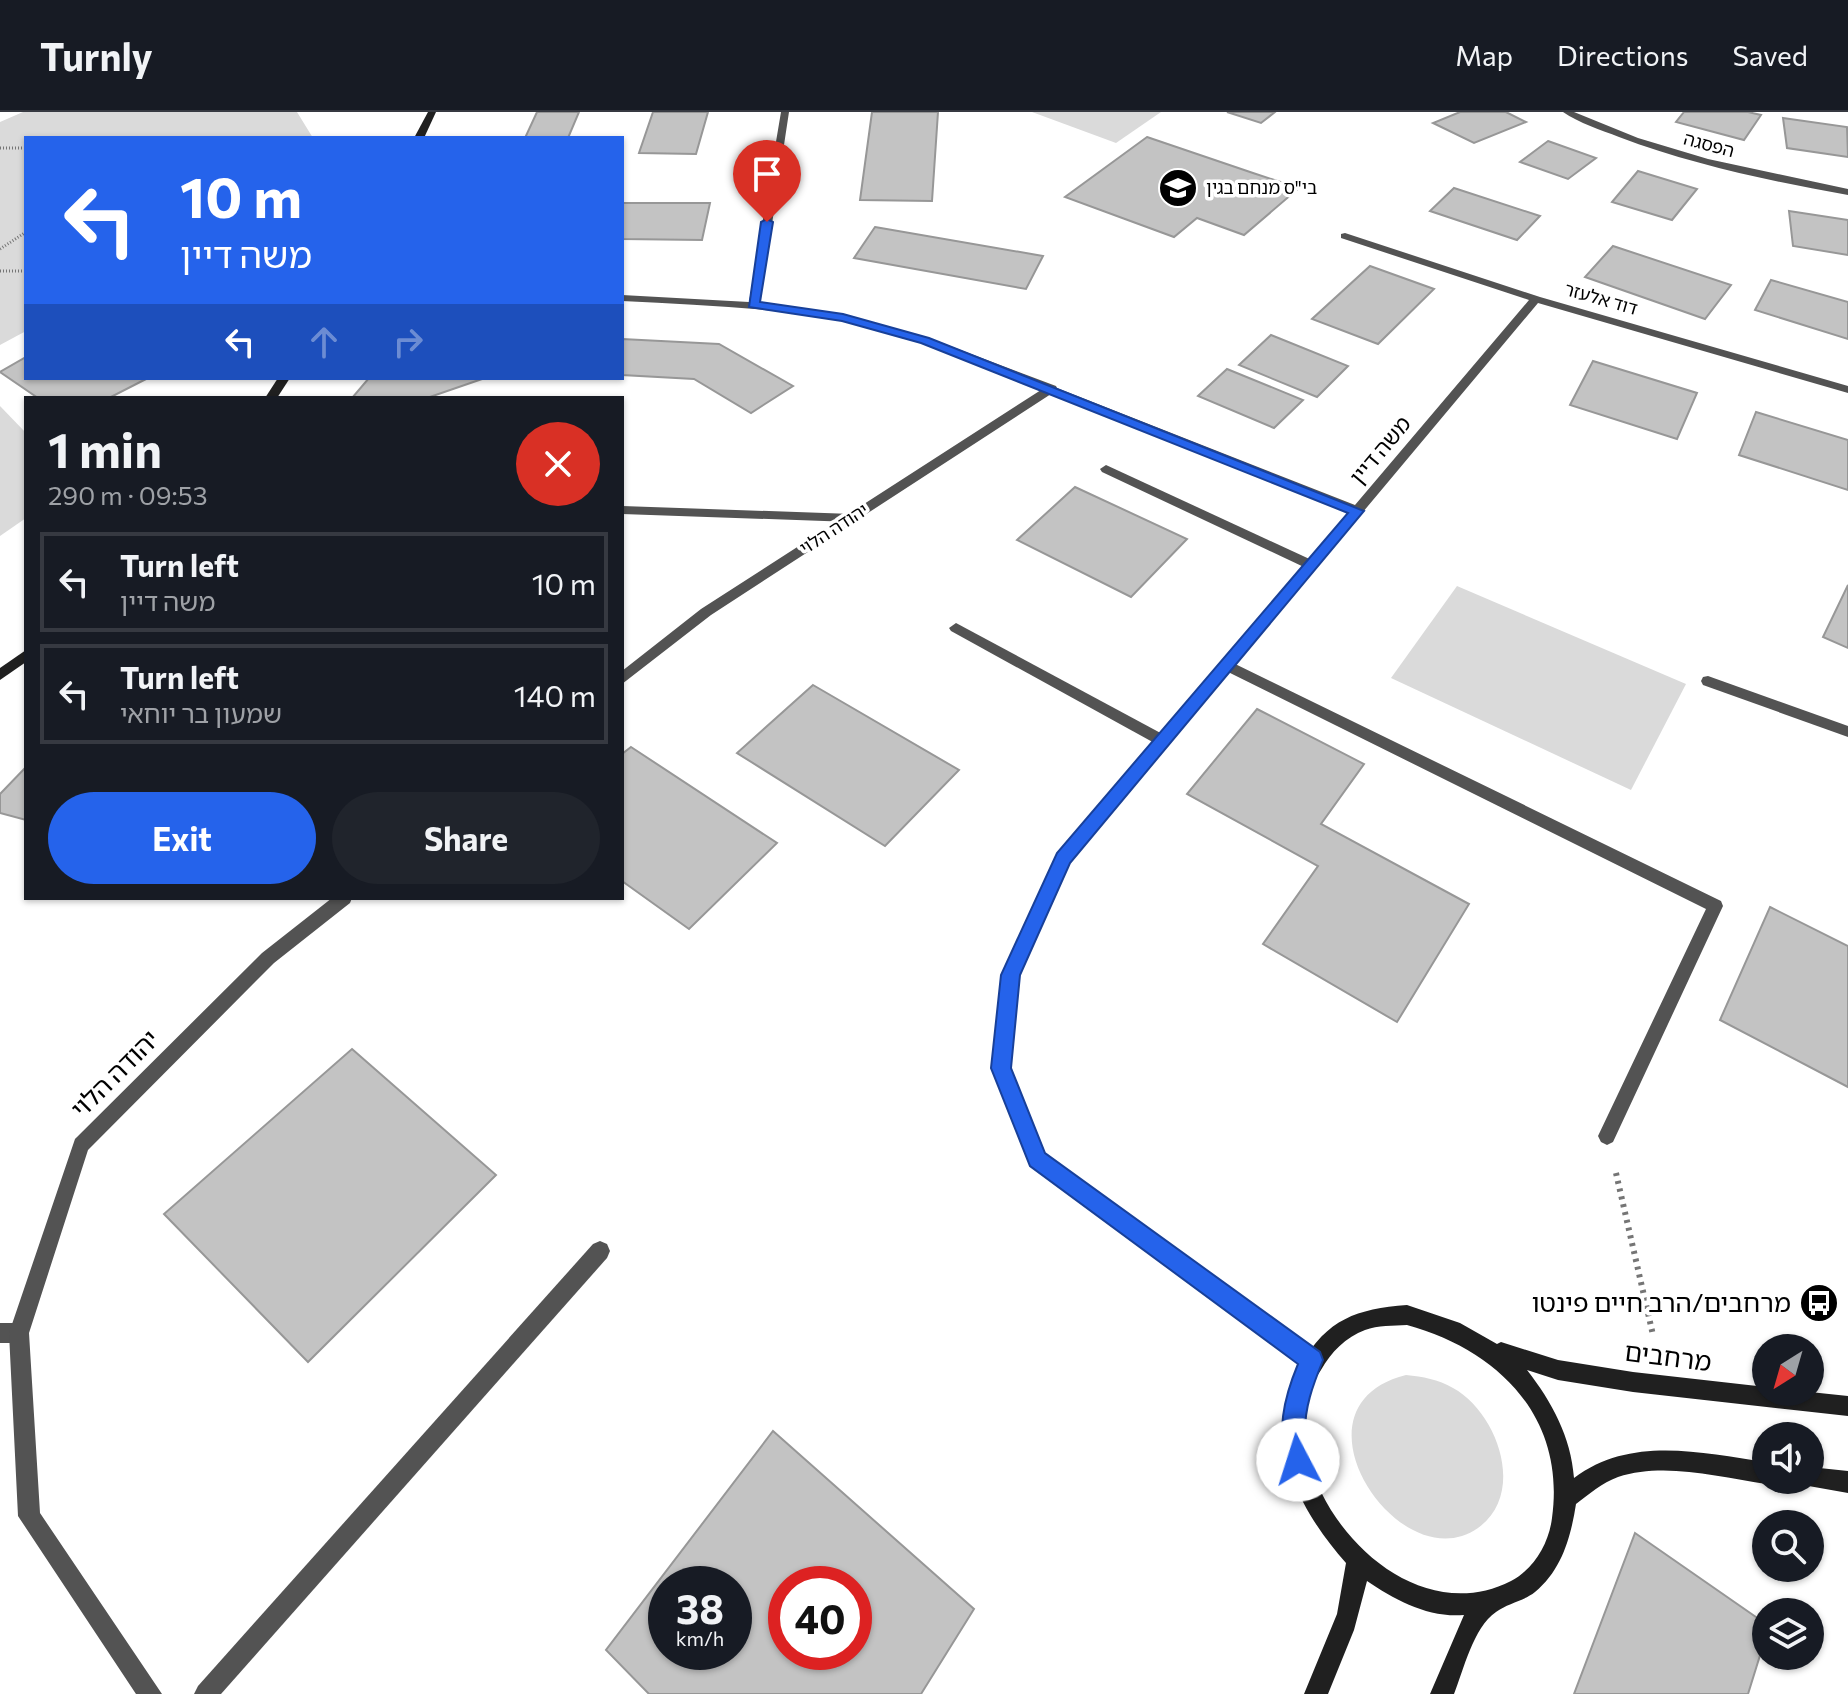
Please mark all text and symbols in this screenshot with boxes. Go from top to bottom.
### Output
text: Turnly [40,32,153,79]
text: Map [1455,38,1513,72]
text: Directions [1557,38,1688,72]
text: Saved [1732,38,1808,72]
street label: הפסגה [1682,127,1737,161]
pin [733,140,801,222]
icon: arrive [745,152,789,196]
text: 10 m [180,161,302,230]
school or university icon: בי"ס מנחם בגין [1157,167,1199,209]
icon: left [48,168,152,272]
place label: בי"ס מנחם בגין [1206,176,1317,198]
text: משה דיין [180,231,312,275]
street label: דוד אלעזר [1562,277,1641,319]
icon: left [218,320,262,364]
icon: ahead [302,320,346,364]
icon: right [386,320,430,364]
street label: משה דיין [1343,410,1416,489]
text: 1 min [48,419,162,478]
button: close [516,422,600,506]
text: 290 m · 09:53 [48,479,208,510]
street label: יהודה הלוי [795,498,872,558]
text: Turn left [120,546,239,583]
icon: left [52,560,96,604]
text: 10 m [532,564,596,601]
text: משה דיין [120,585,215,616]
text: Turn left [120,658,239,695]
icon: left [52,672,96,716]
text: 140 m [514,676,596,713]
text: שמעון בר יוחאי [120,697,282,728]
button: Exit [48,792,316,884]
button: Share [332,792,600,884]
street label: יהודה הלוי [64,1023,164,1123]
bus stop icon: מרחבים/הרב חיים פינטו [1798,1282,1840,1324]
place label: מרחבים/הרב חיים פינטו [1532,1286,1791,1317]
north arrow [1752,1334,1824,1406]
map controls [1752,1334,1824,1670]
street label: מרחבים [1623,1335,1714,1376]
position arrow [1256,1418,1340,1502]
button: sound [1752,1422,1824,1494]
button: search [1752,1510,1824,1582]
speed limit sign: 40 [768,1566,872,1670]
text: 38 [676,1583,724,1632]
button: layers [1752,1598,1824,1670]
text: km/h [676,1626,724,1650]

